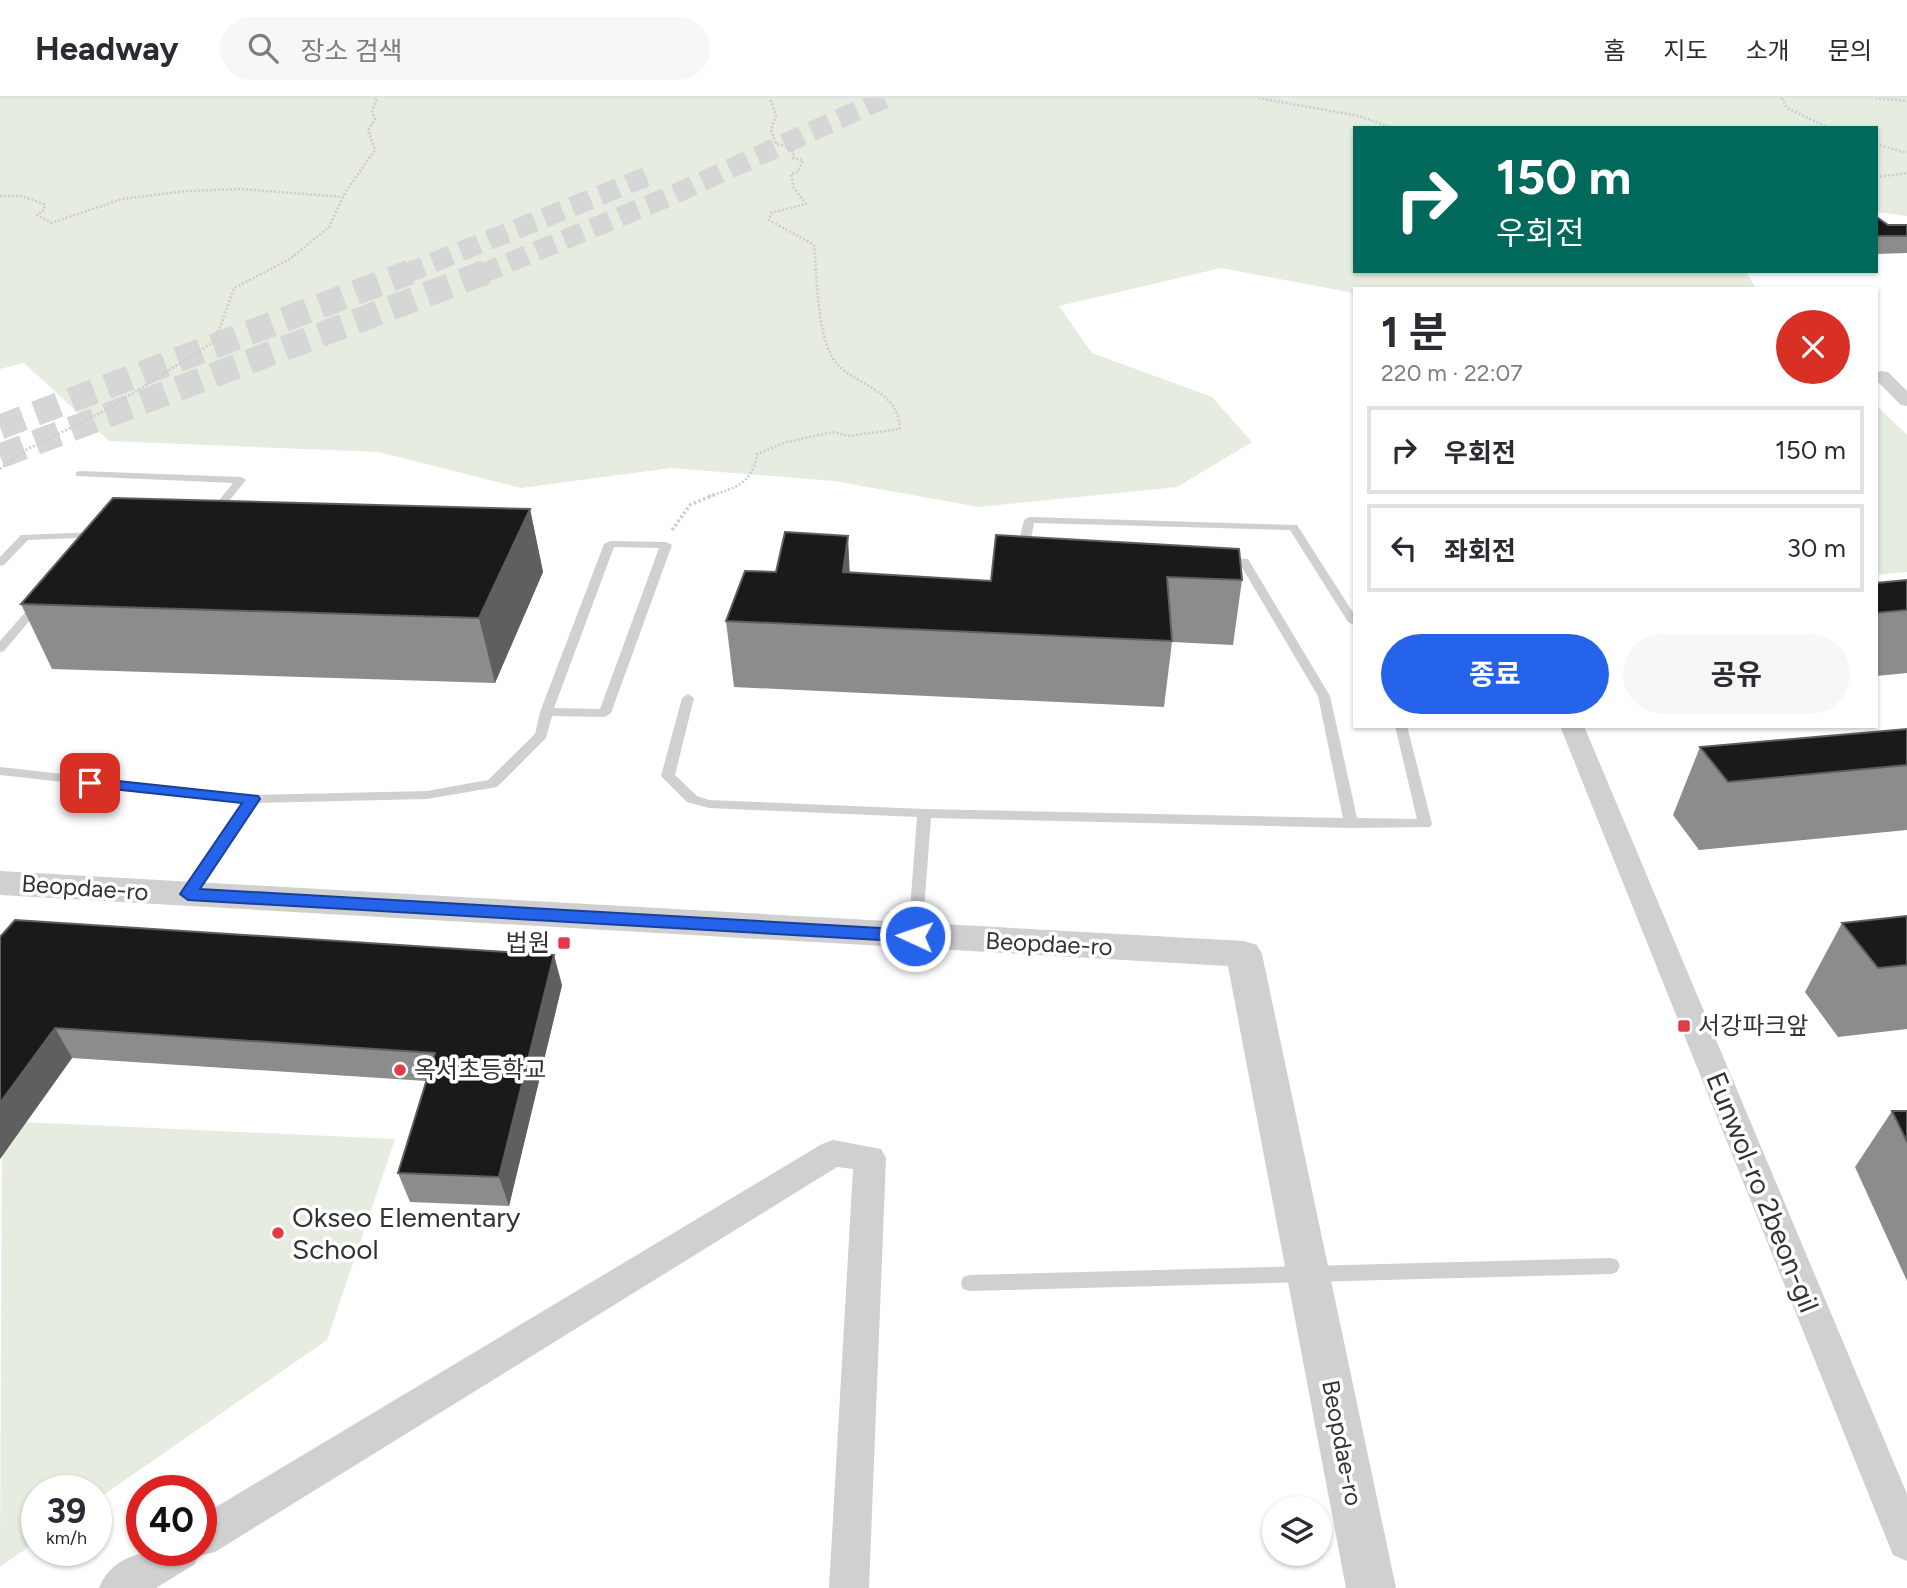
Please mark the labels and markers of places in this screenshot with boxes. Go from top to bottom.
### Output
pin [60,753,120,813]
place label: 법원 [506,928,550,957]
marker: 법원 [556,935,572,951]
place label: 서강파크앞 [1698,1011,1808,1040]
marker: 서강파크앞 [1676,1018,1692,1034]
place label: 옥서초등학교 [414,1055,546,1084]
marker: 옥서초등학교 [392,1062,408,1078]
place label: Okseo Elementary School [292,1200,521,1266]
marker: Okseo Elementary School [270,1225,286,1241]

